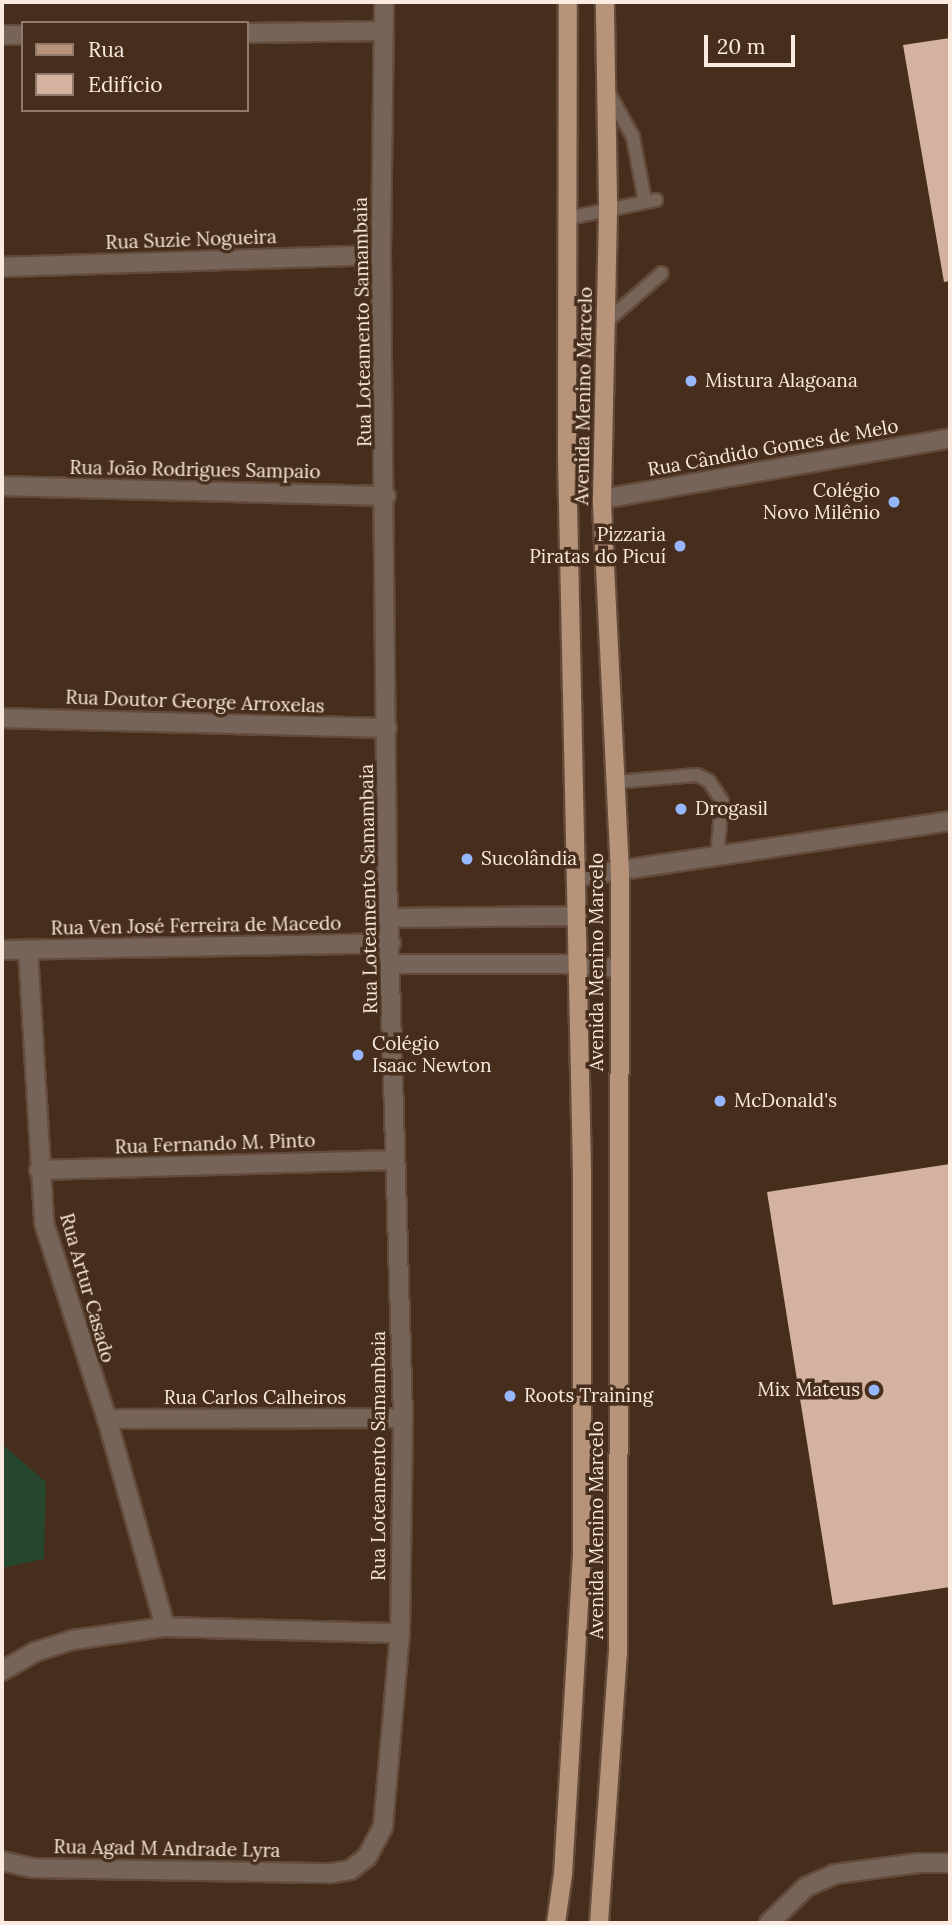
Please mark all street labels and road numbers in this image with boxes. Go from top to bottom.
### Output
street label: Rua Loteamento Samambaia [349,197,377,447]
street label: Rua Suzie Nogueira [105,226,277,254]
street label: Avenida Menino Marcelo [571,287,597,505]
street label: Rua Cândido Gomes de Melo [646,415,900,481]
street label: Rua João Rodrigues Sampaio [69,456,321,484]
street label: Rua Doutor George Arroxelas [65,686,325,718]
street label: Rua Loteamento Samambaia [355,764,383,1014]
street label: Avenida Menino Marcelo [586,853,608,1071]
street label: Rua Ven José Ferreira de Macedo [51,912,341,940]
street label: Rua Fernando M. Pinto [114,1129,316,1159]
street label: Rua Artur Casado [55,1211,119,1365]
street label: Rua Loteamento Samambaia [368,1331,390,1581]
street label: Rua Carlos Calheiros [164,1387,346,1409]
street label: Avenida Menino Marcelo [586,1421,608,1639]
street label: Rua Agad M Andrade Lyra [53,1836,281,1862]

